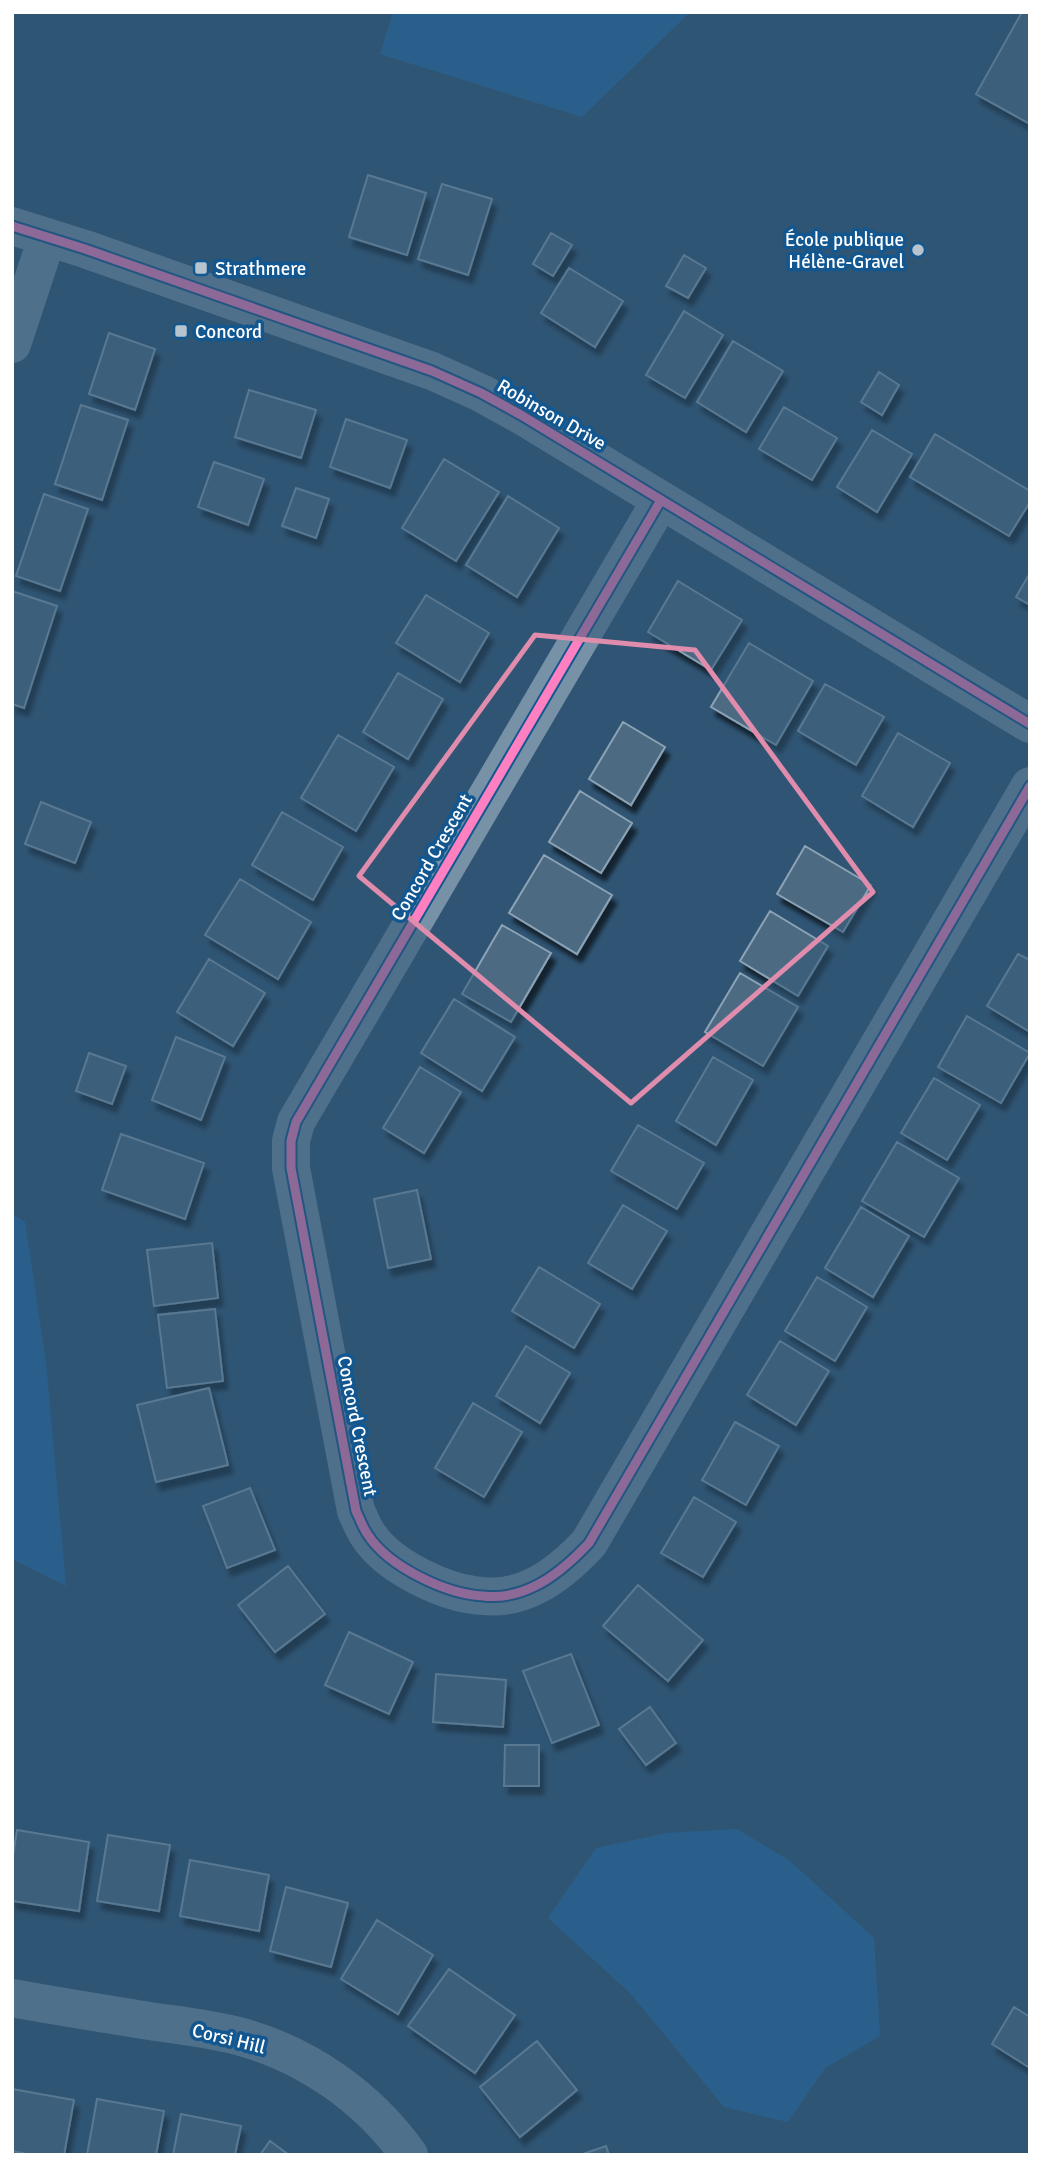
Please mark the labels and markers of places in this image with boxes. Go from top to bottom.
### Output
place label: École publique Hélène-Gravel [785,228,904,274]
marker: École publique Hélène-Gravel [910,242,926,258]
place label: Strathmere [215,257,306,281]
marker: Strathmere [193,260,209,276]
place label: Concord [195,320,262,344]
marker: Concord [173,323,189,339]

